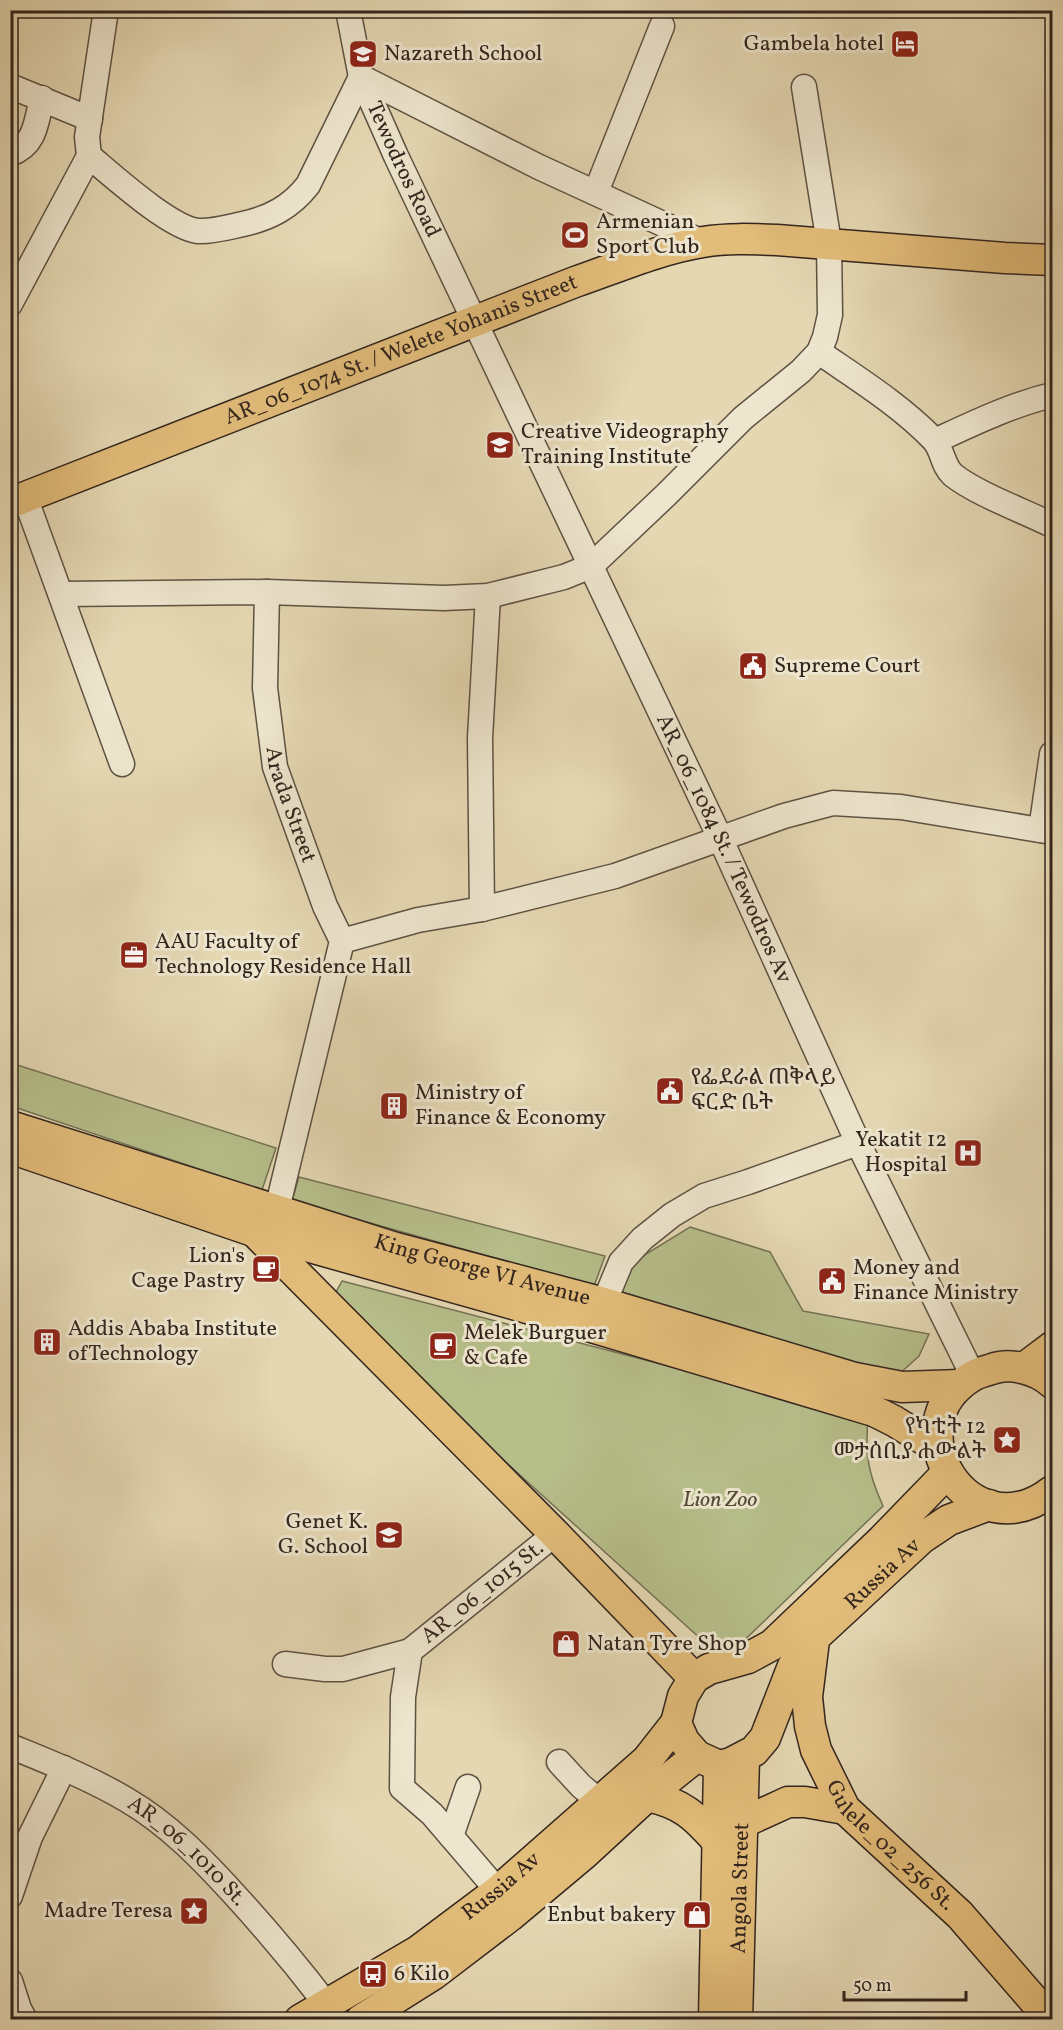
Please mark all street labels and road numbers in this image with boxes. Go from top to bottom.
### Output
street label: Tewodros Road [358,97,448,243]
street label: AR_06_1074 St. / Welete Yohanis Street [220,267,582,433]
street label: AR_06_1084 St. / Tewodros Av [648,709,800,989]
street label: Arada Street [257,745,324,867]
street label: King George VI Avenue [370,1227,594,1314]
street label: Russia Av [838,1531,928,1617]
street label: AR_06_1015 St. [415,1533,551,1651]
street label: Gulele_02_256 St. [818,1775,962,1918]
street label: AR_06_1010 St. [121,1788,254,1914]
street label: Angola Street [723,1822,758,1954]
street label: Russia Av [455,1845,548,1928]

